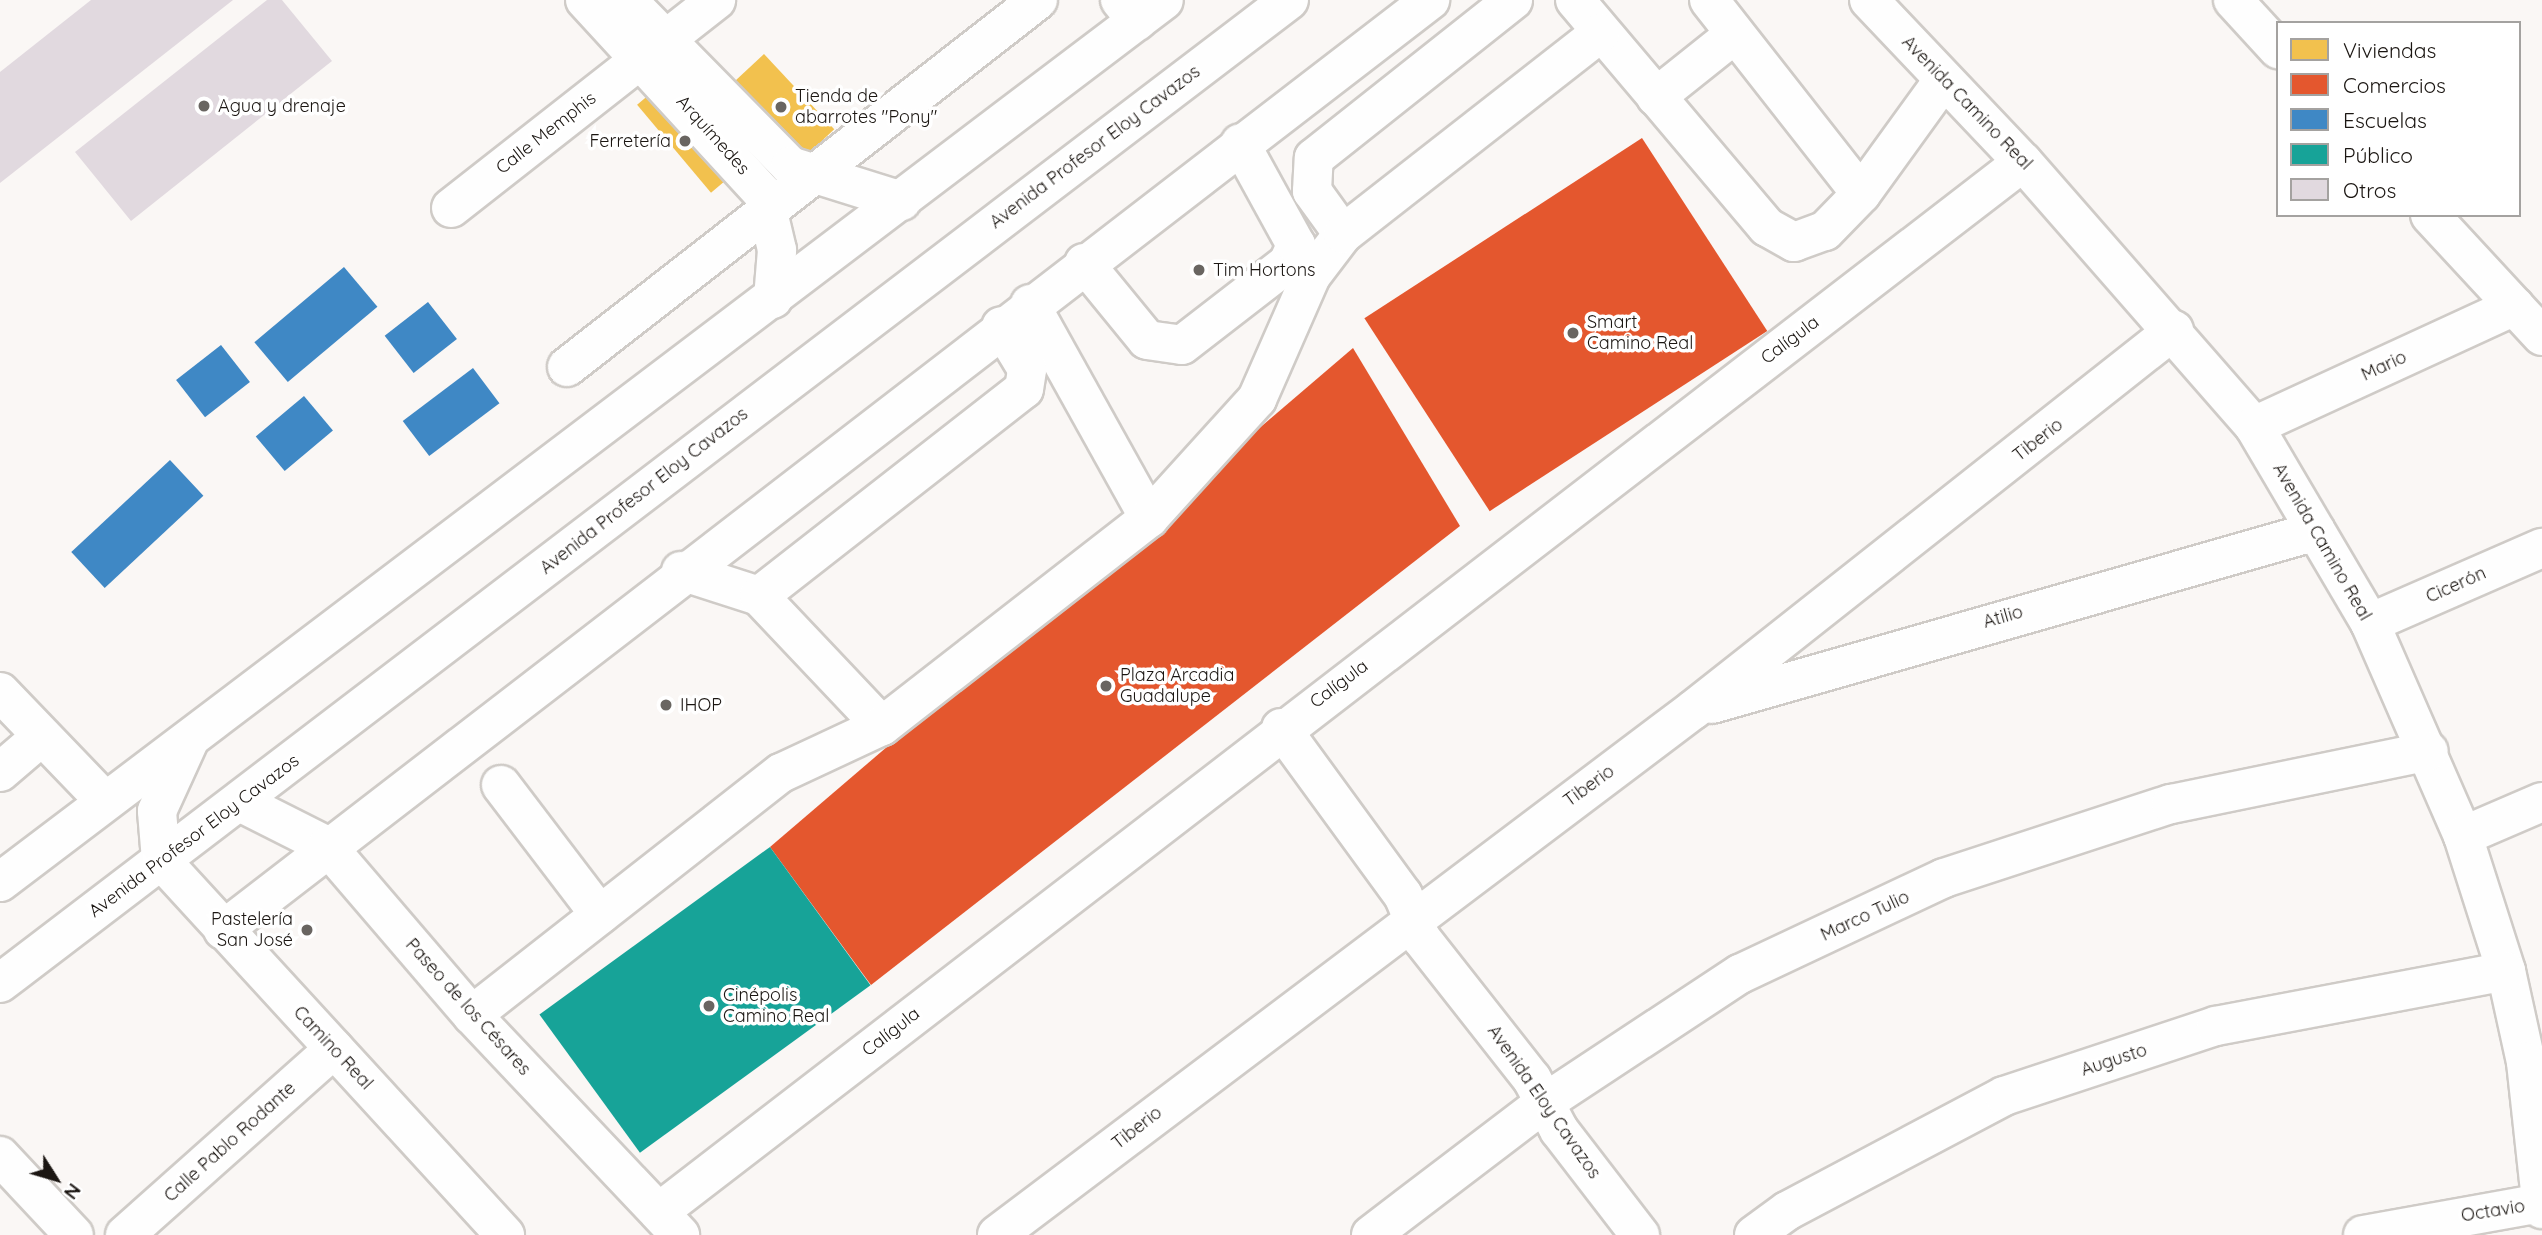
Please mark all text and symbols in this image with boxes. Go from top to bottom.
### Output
legend [2276,21,2521,217]
street label: Avenida Camino Real [1897,31,2037,175]
text: Viviendas [2343,37,2436,63]
street label: Avenida Profesor Eloy Cavazos [986,61,1204,233]
text: Comercios [2343,72,2446,98]
place label: Tienda de abarrotes "Pony" [795,86,937,128]
street label: Calle Memphis [492,87,600,179]
street label: Arquímedes [672,91,754,179]
place label: Agua y drenaje [218,95,346,117]
marker: Agua y drenaje [196,98,212,114]
marker: Tienda de abarrotes "Pony" [773,99,789,115]
text: Escuelas [2343,107,2427,133]
place label: Ferretería [589,130,671,152]
marker: Ferretería [677,133,693,149]
text: Público [2343,142,2413,168]
text: Otros [2343,177,2396,203]
place label: Tim Hortons [1213,259,1316,281]
marker: Tim Hortons [1191,262,1207,278]
street label: Calígula [1757,311,1823,369]
place label: Smart Camino Real [1587,312,1693,354]
marker: Smart Camino Real [1565,325,1581,341]
street label: Mario [2358,346,2410,386]
street label: Avenida Profesor Eloy Cavazos [536,403,752,579]
street label: Tiberio [2009,414,2067,466]
street label: Avenida Camino Real [2268,459,2376,625]
street label: Cicerón [2423,562,2489,608]
street label: Atilio [1981,601,2025,633]
street label: Calígula [1306,655,1372,713]
place label: Plaza Arcadia Guadalupe [1120,665,1234,708]
marker: Plaza Arcadia Guadalupe [1098,678,1114,694]
place label: IHOP [680,694,722,716]
marker: IHOP [658,697,674,713]
street label: Avenida Profesor Eloy Cavazos [85,750,303,922]
street label: Tiberio [1559,760,1619,812]
street label: Marco Tulio [1817,886,1913,946]
place label: Pastelería San José [211,909,293,951]
marker: Pastelería San José [299,922,315,938]
street label: Paseo de los Césares [401,934,535,1080]
place label: Cinépolis Camino Real [723,985,829,1028]
marker: Cinépolis Camino Real [701,998,717,1014]
street label: Camino Real [289,1002,377,1094]
street label: Calígula [858,1003,924,1061]
street label: Avenida Eloy Cavazos [1483,1021,1605,1183]
street label: Augusto [2078,1039,2150,1081]
street label: Calle Pablo Rodante [160,1077,300,1207]
street label: Tiberio [1108,1102,1166,1154]
north arrow [21,1144,91,1214]
text: N [59,1179,87,1204]
street label: Octavio [2460,1195,2526,1227]

